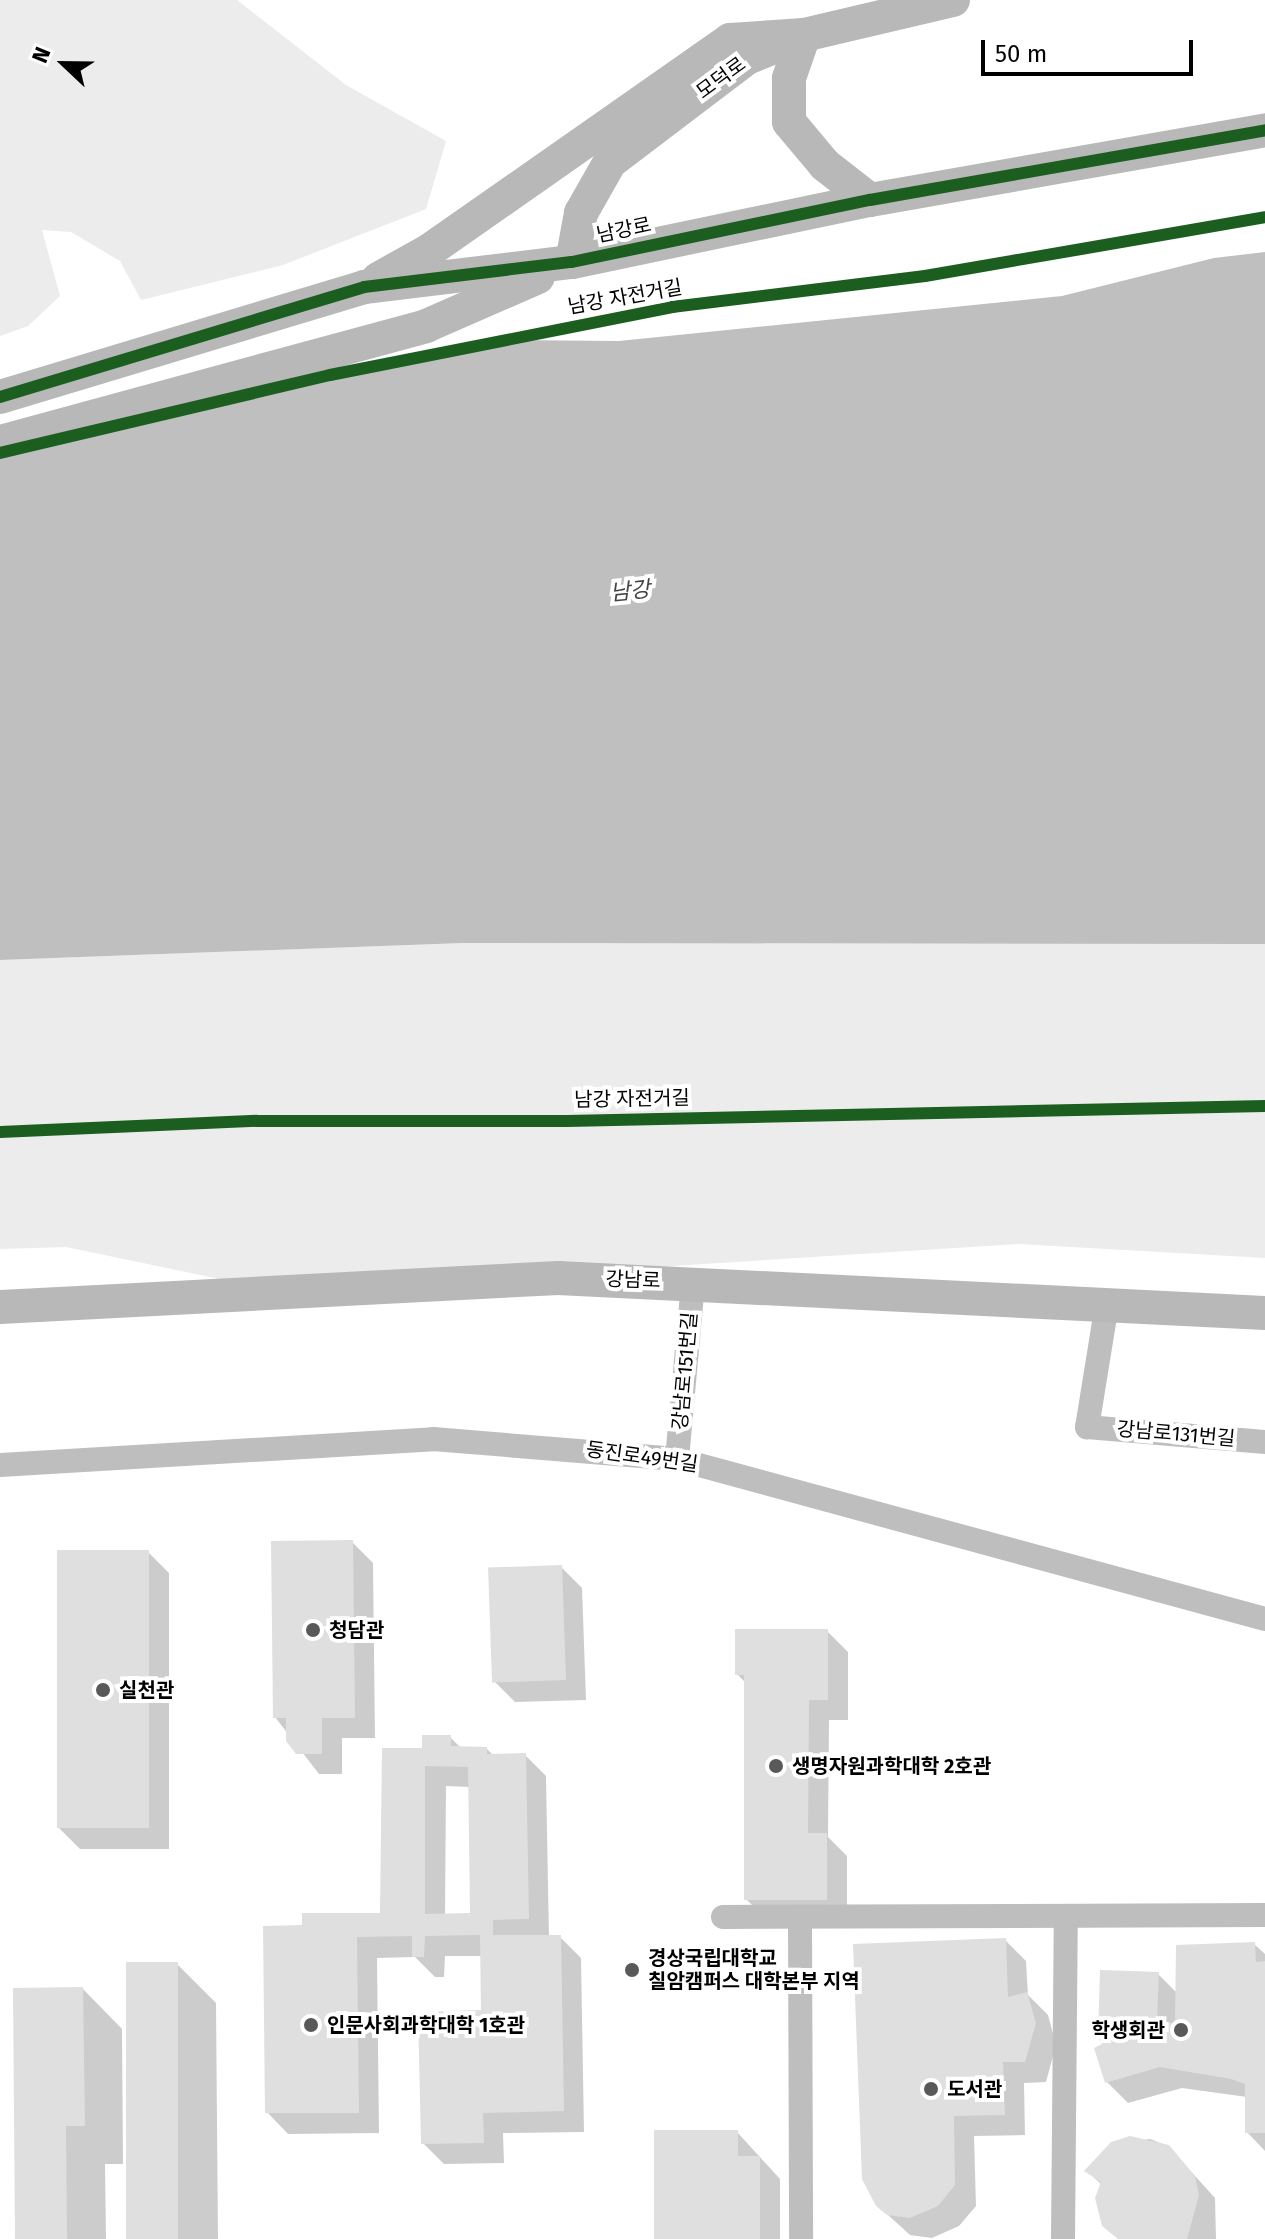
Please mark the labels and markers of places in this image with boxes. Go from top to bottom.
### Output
place label: 청담관 [329,1618,384,1642]
marker: 청담관 [304,1621,322,1639]
place label: 실천관 [119,1678,174,1702]
marker: 실천관 [94,1681,112,1699]
place label: 생명자원과학대학 2호관 [792,1754,991,1778]
marker: 생명자원과학대학 2호관 [767,1757,785,1775]
place label: 경상국립대학교 칠암캠퍼스 대학본부 지역 [648,1946,860,1993]
marker: 경상국립대학교 칠암캠퍼스 대학본부 지역 [623,1961,641,1979]
place label: 인문사회과학대학 1호관 [327,2013,525,2037]
marker: 인문사회과학대학 1호관 [302,2016,320,2034]
place label: 학생회관 [1091,2018,1165,2042]
marker: 학생회관 [1172,2021,1190,2039]
place label: 도서관 [947,2077,1002,2101]
marker: 도서관 [922,2080,940,2098]

